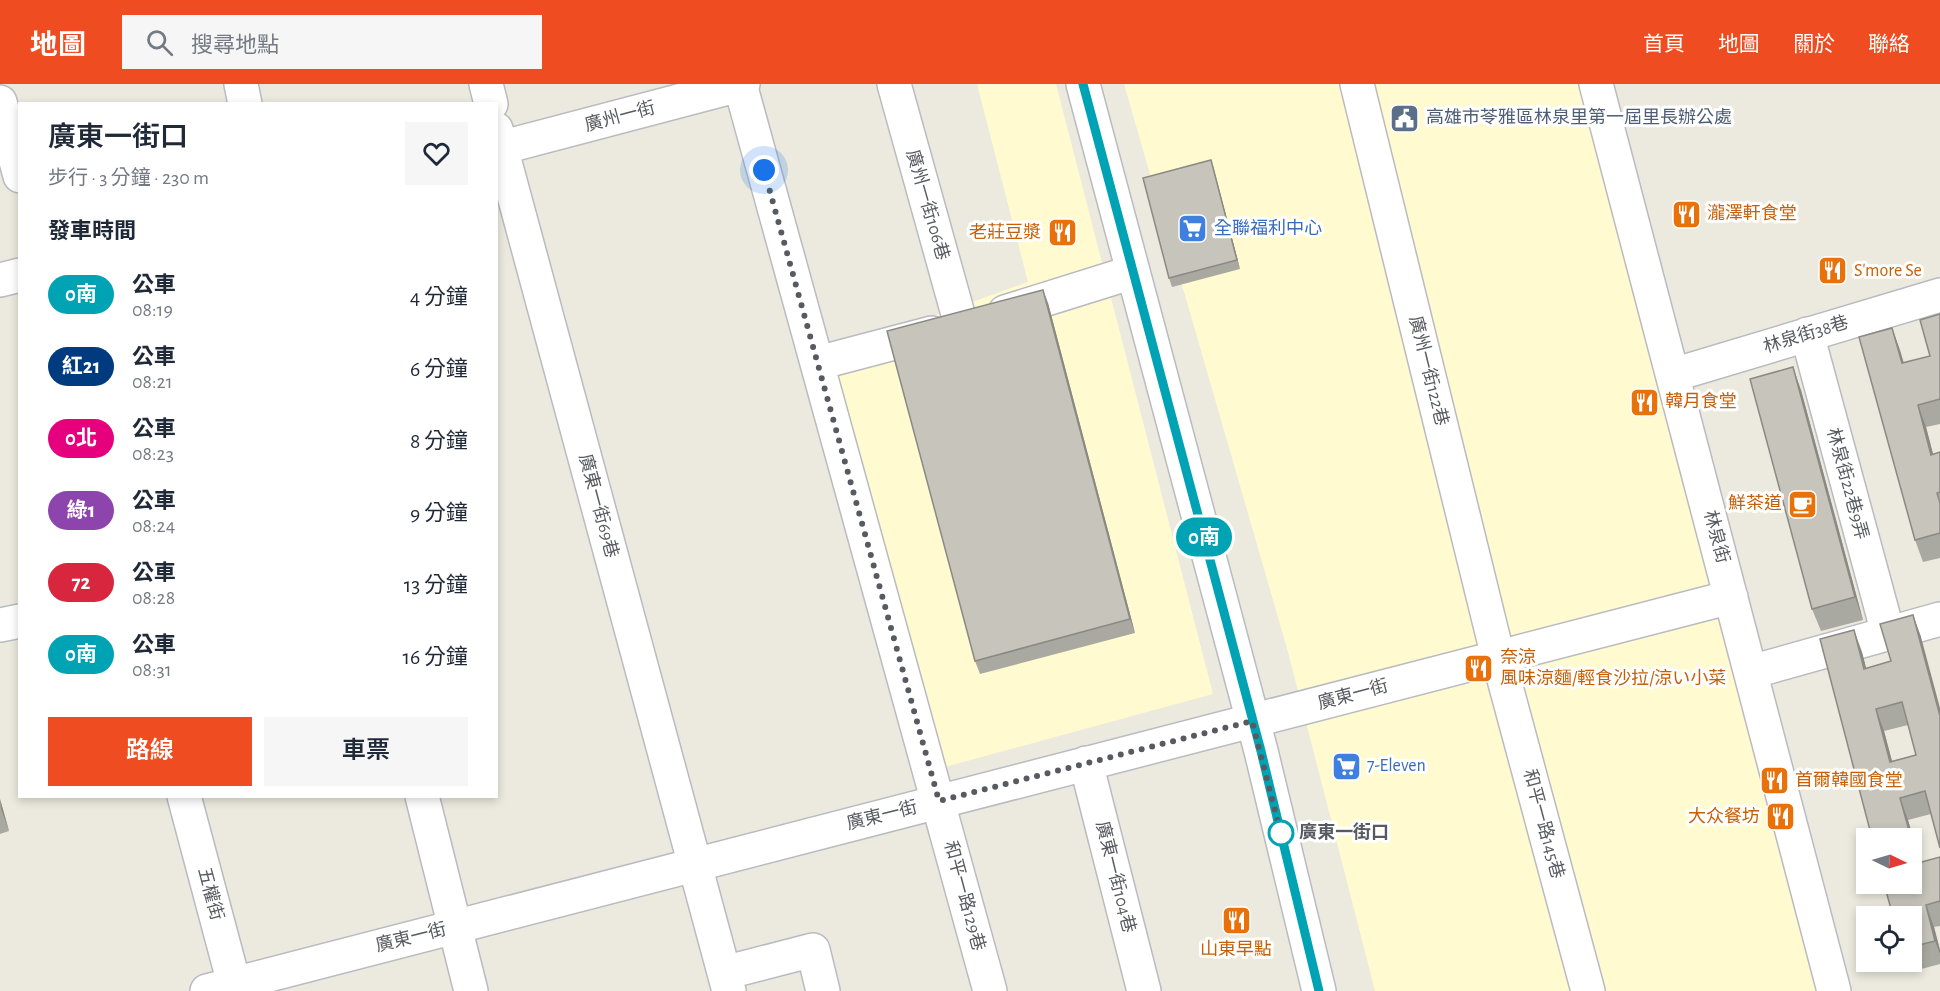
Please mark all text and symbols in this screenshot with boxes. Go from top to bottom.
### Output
search box [122,15,542,69]
icon: search [143,26,176,59]
text: 地圖 [30,32,86,60]
text: 搜尋地點 [191,34,279,56]
text: 首頁 [1643,34,1685,55]
text: 地圖 [1718,34,1760,55]
text: 關於 [1793,34,1835,55]
text: 聯絡 [1868,34,1910,55]
street label: 廣州一街 [582,97,657,135]
public building icon: 高雄市苓雅區林泉里第一屆里長辦公處 [1389,102,1421,134]
place label: 高雄市苓雅區林泉里第一屆里長辦公處 [1426,107,1732,127]
button: heart [405,122,468,185]
text: 廣東一街口 [48,124,188,152]
street label: 廣州一街106巷 [903,147,953,262]
your location [749,155,779,185]
text: 步行 · 3 分鐘 · 230 m [48,168,209,188]
restaurant icon: 瀧澤軒食堂 [1670,198,1702,230]
place label: 瀧澤軒食堂 [1707,203,1797,223]
supermarket icon: 全聯福利中心 [1177,213,1209,245]
restaurant icon: 老莊豆漿 [1046,217,1078,249]
place label: 全聯福利中心 [1214,218,1322,238]
text: 發車時間 [48,220,136,242]
place label: 老莊豆漿 [969,222,1041,242]
restaurant icon: S'more Se [1817,255,1849,287]
place label: S'more Se [1854,262,1922,280]
text: 公車 [132,274,176,296]
text: 0南 [65,284,97,305]
text: 4 分鐘 [410,286,468,308]
text: 08:19 [132,300,173,320]
street label: 林泉街38巷 [1761,312,1851,356]
street label: 廣州一街122巷 [1406,314,1452,428]
text: 公車 [132,346,176,368]
text: 紅21 [62,356,100,377]
text: 6 分鐘 [410,358,468,380]
text: 08:21 [132,372,173,392]
restaurant icon: 韓月食堂 [1628,386,1660,418]
place label: 韓月食堂 [1665,391,1737,411]
text: 公車 [132,418,176,440]
street label: 林泉街22巷9弄 [1823,426,1872,542]
text: 0北 [65,428,97,449]
text: 8 分鐘 [410,430,468,452]
text: 08:23 [132,444,174,464]
street label: 廣東一街69巷 [575,452,622,560]
cafe icon: 鮮茶道 [1787,488,1819,520]
text: 公車 [132,490,176,512]
place label: 鮮茶道 [1728,493,1782,513]
text: 綠1 [67,500,95,521]
text: 9 分鐘 [410,502,468,524]
street label: 林泉街 [1700,508,1734,565]
text: 08:24 [132,516,175,536]
line badge: 0南 [1177,518,1231,556]
text: 0南 [1188,527,1220,548]
text: 公車 [132,562,176,584]
text: 72 [72,572,90,593]
text: 13 分鐘 [404,574,468,596]
text: 08:28 [132,588,175,608]
text: 公車 [132,634,176,656]
text: 0南 [65,644,97,665]
text: 16 分鐘 [402,646,468,668]
place label: 奈涼 風味涼麵/輕食沙拉/涼い小菜 [1500,647,1726,688]
restaurant icon: 奈涼 風味涼麵/輕食沙拉/涼い小菜 [1463,652,1495,684]
text: 08:31 [132,660,172,680]
street label: 廣東一街 [1315,675,1390,713]
button: 路線 [48,717,252,786]
button: 車票 [264,717,468,786]
supermarket icon: 7-Eleven [1330,750,1362,782]
place label: 7-Eleven [1367,757,1426,775]
restaurant icon: 首爾韓國食堂 [1758,765,1790,797]
street label: 和平一路145巷 [1520,767,1568,881]
place label: 首爾韓國食堂 [1795,770,1903,790]
street label: 廣東一街 [844,797,919,833]
restaurant icon: 大众餐坊 [1765,801,1797,833]
place label: 大众餐坊 [1688,806,1760,826]
street label: 廣東一街104巷 [1092,819,1140,935]
marker: 廣東一街口 [1268,820,1294,846]
place label: 廣東一街口 [1299,822,1389,842]
north arrow [1856,828,1922,894]
map controls [1856,828,1922,972]
street label: 和平一路129巷 [941,839,989,953]
street label: 五權街 [194,865,228,922]
restaurant icon: 山東早點 [1220,905,1252,937]
button: locate [1856,906,1922,972]
street label: 廣東一街 [373,919,448,955]
place label: 山東早點 [1200,939,1272,959]

